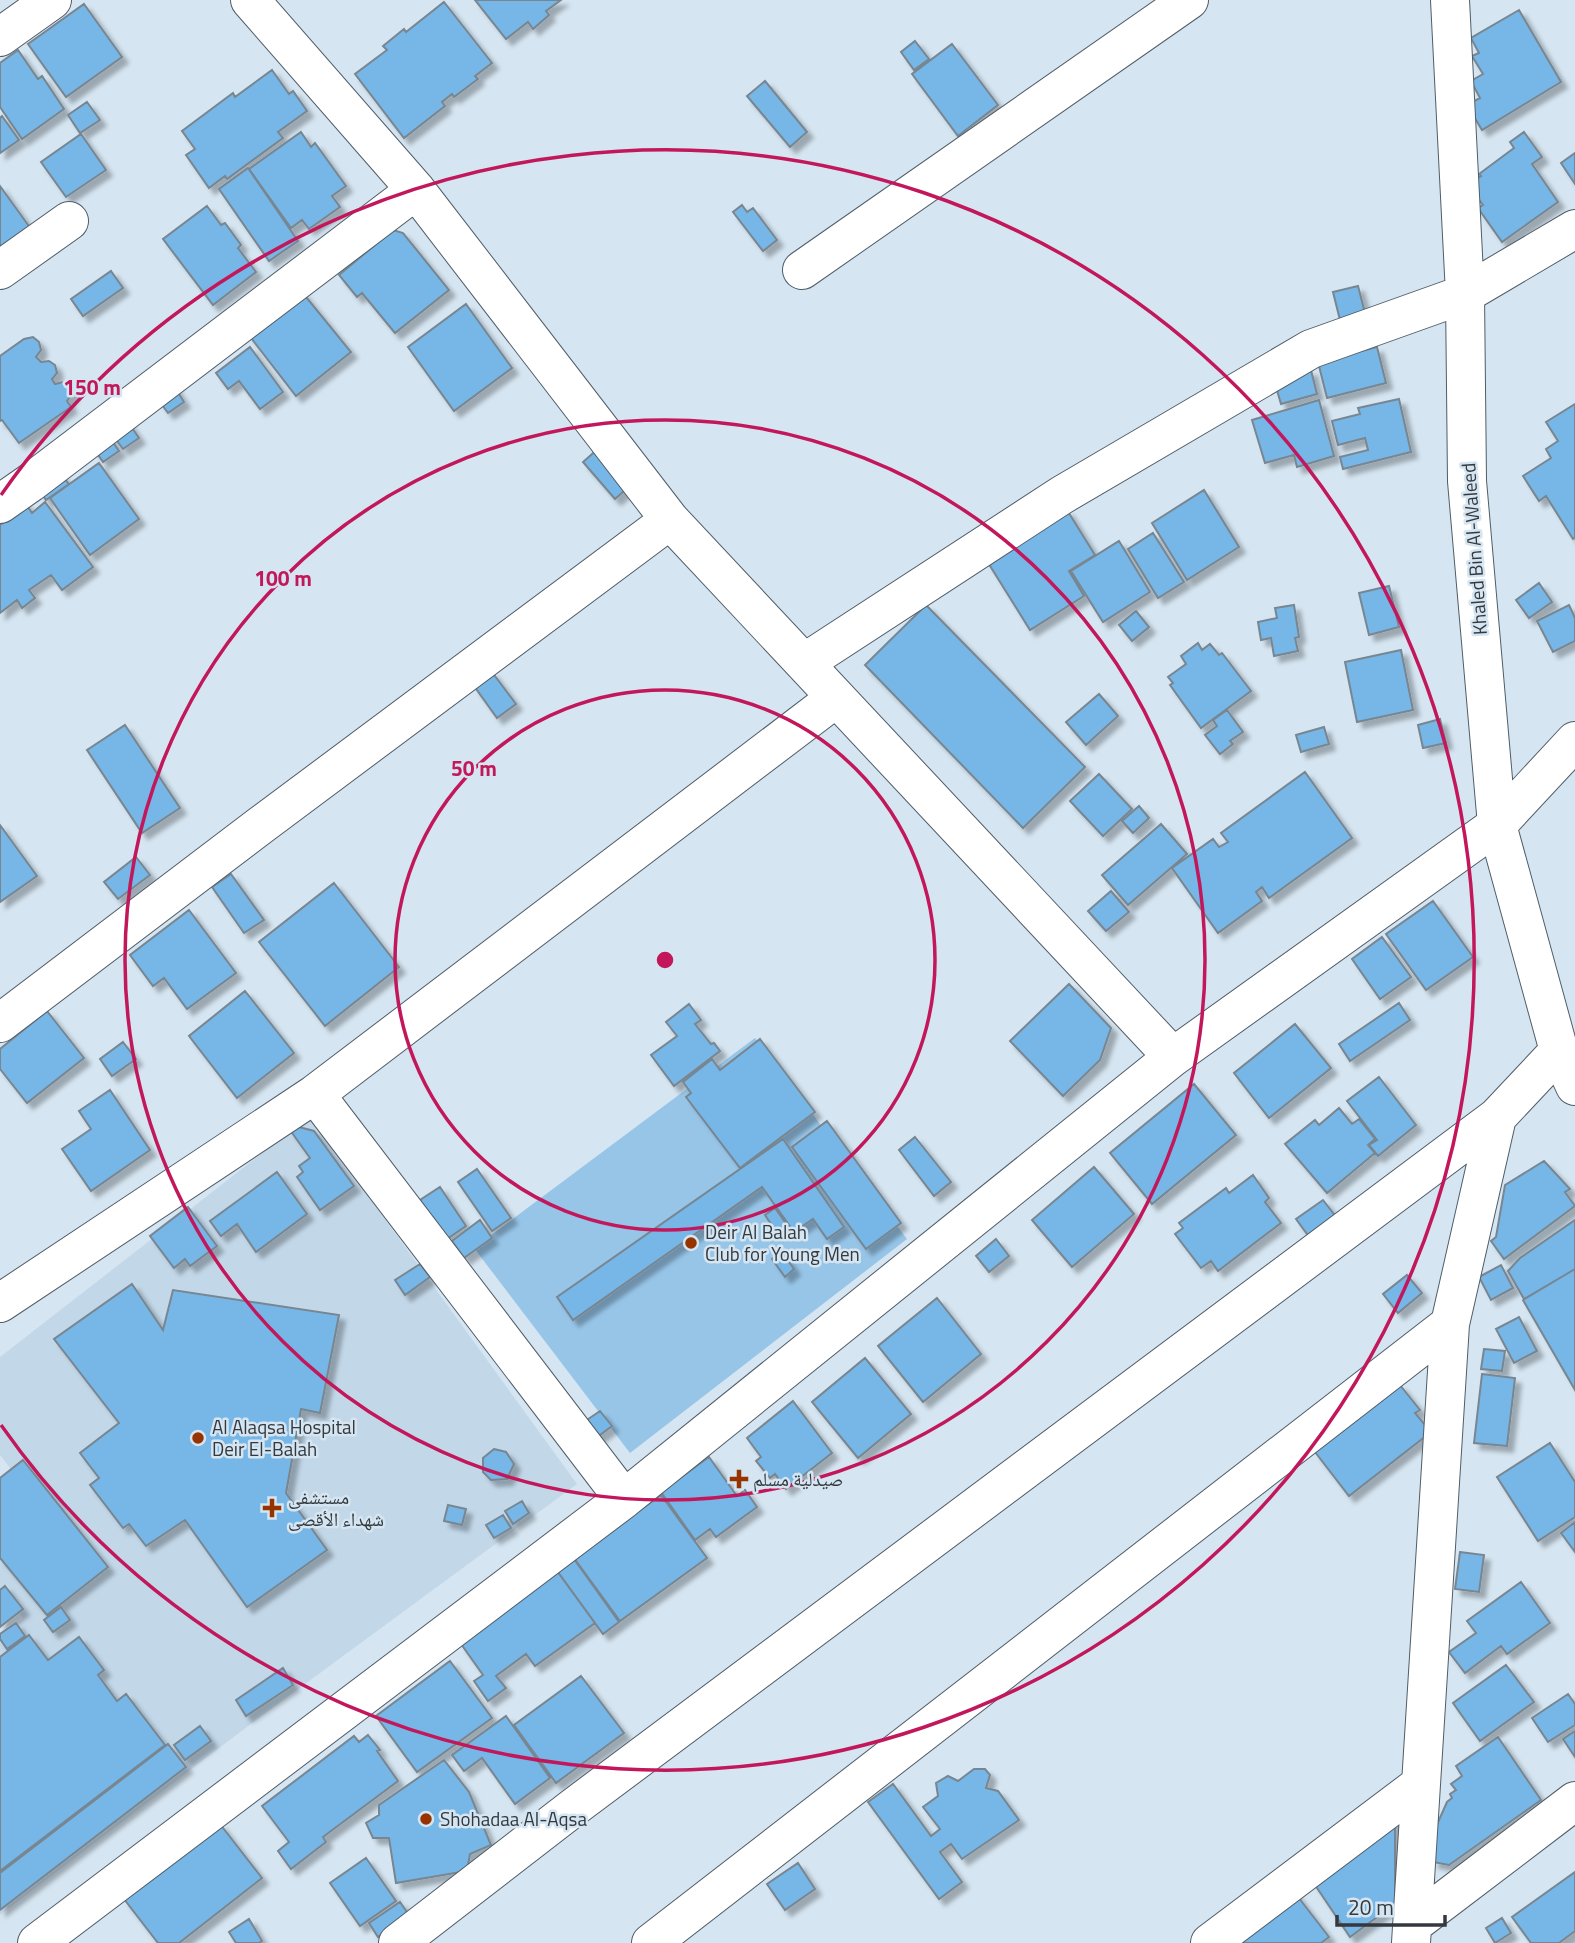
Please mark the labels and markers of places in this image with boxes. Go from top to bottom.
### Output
centre of rings [653,948,677,972]
place label: Deir Al Balah Club for Young Men [705,1217,860,1268]
marker: Deir Al Balah Club for Young Men [683,1235,699,1251]
place label: Al Alaqsa Hospital Deir El-Balah [212,1412,356,1463]
marker: Al Alaqsa Hospital Deir El-Balah [190,1430,206,1446]
place label: صيدلية مسلم [753,1464,843,1493]
marker: صيدلية مسلم [731,1471,747,1487]
place label: مستشفى شهداء الأقصى [288,1482,384,1533]
marker: مستشفى شهداء الأقصى [262,1498,282,1518]
place label: Shohadaa Al-Aqsa [440,1804,587,1833]
marker: Shohadaa Al-Aqsa [418,1811,434,1827]

